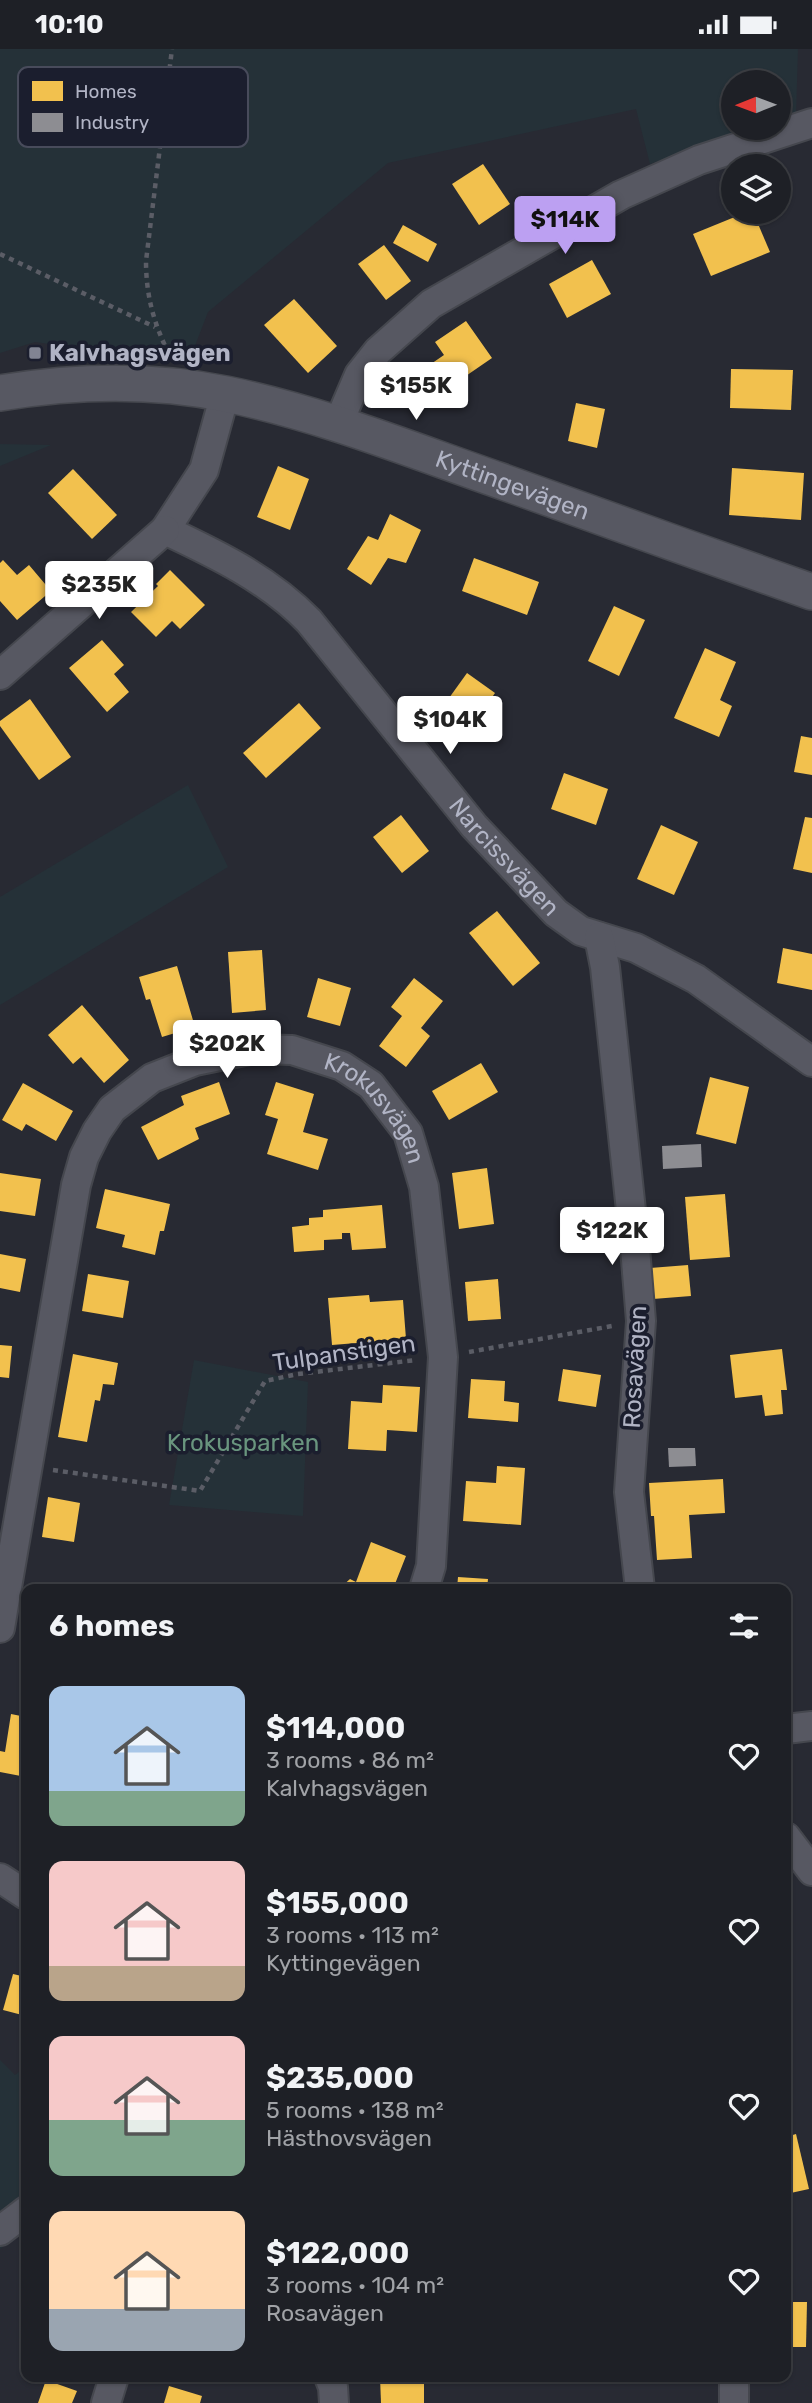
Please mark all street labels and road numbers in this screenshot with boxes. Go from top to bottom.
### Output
street label: Kyttingevägen [432,445,593,526]
street label: Narcissvägen [443,792,565,922]
street label: Krokusvägen [321,1047,430,1167]
street label: Rosavägen [618,1305,652,1429]
street label: Tulpanstigen [271,1329,417,1377]

